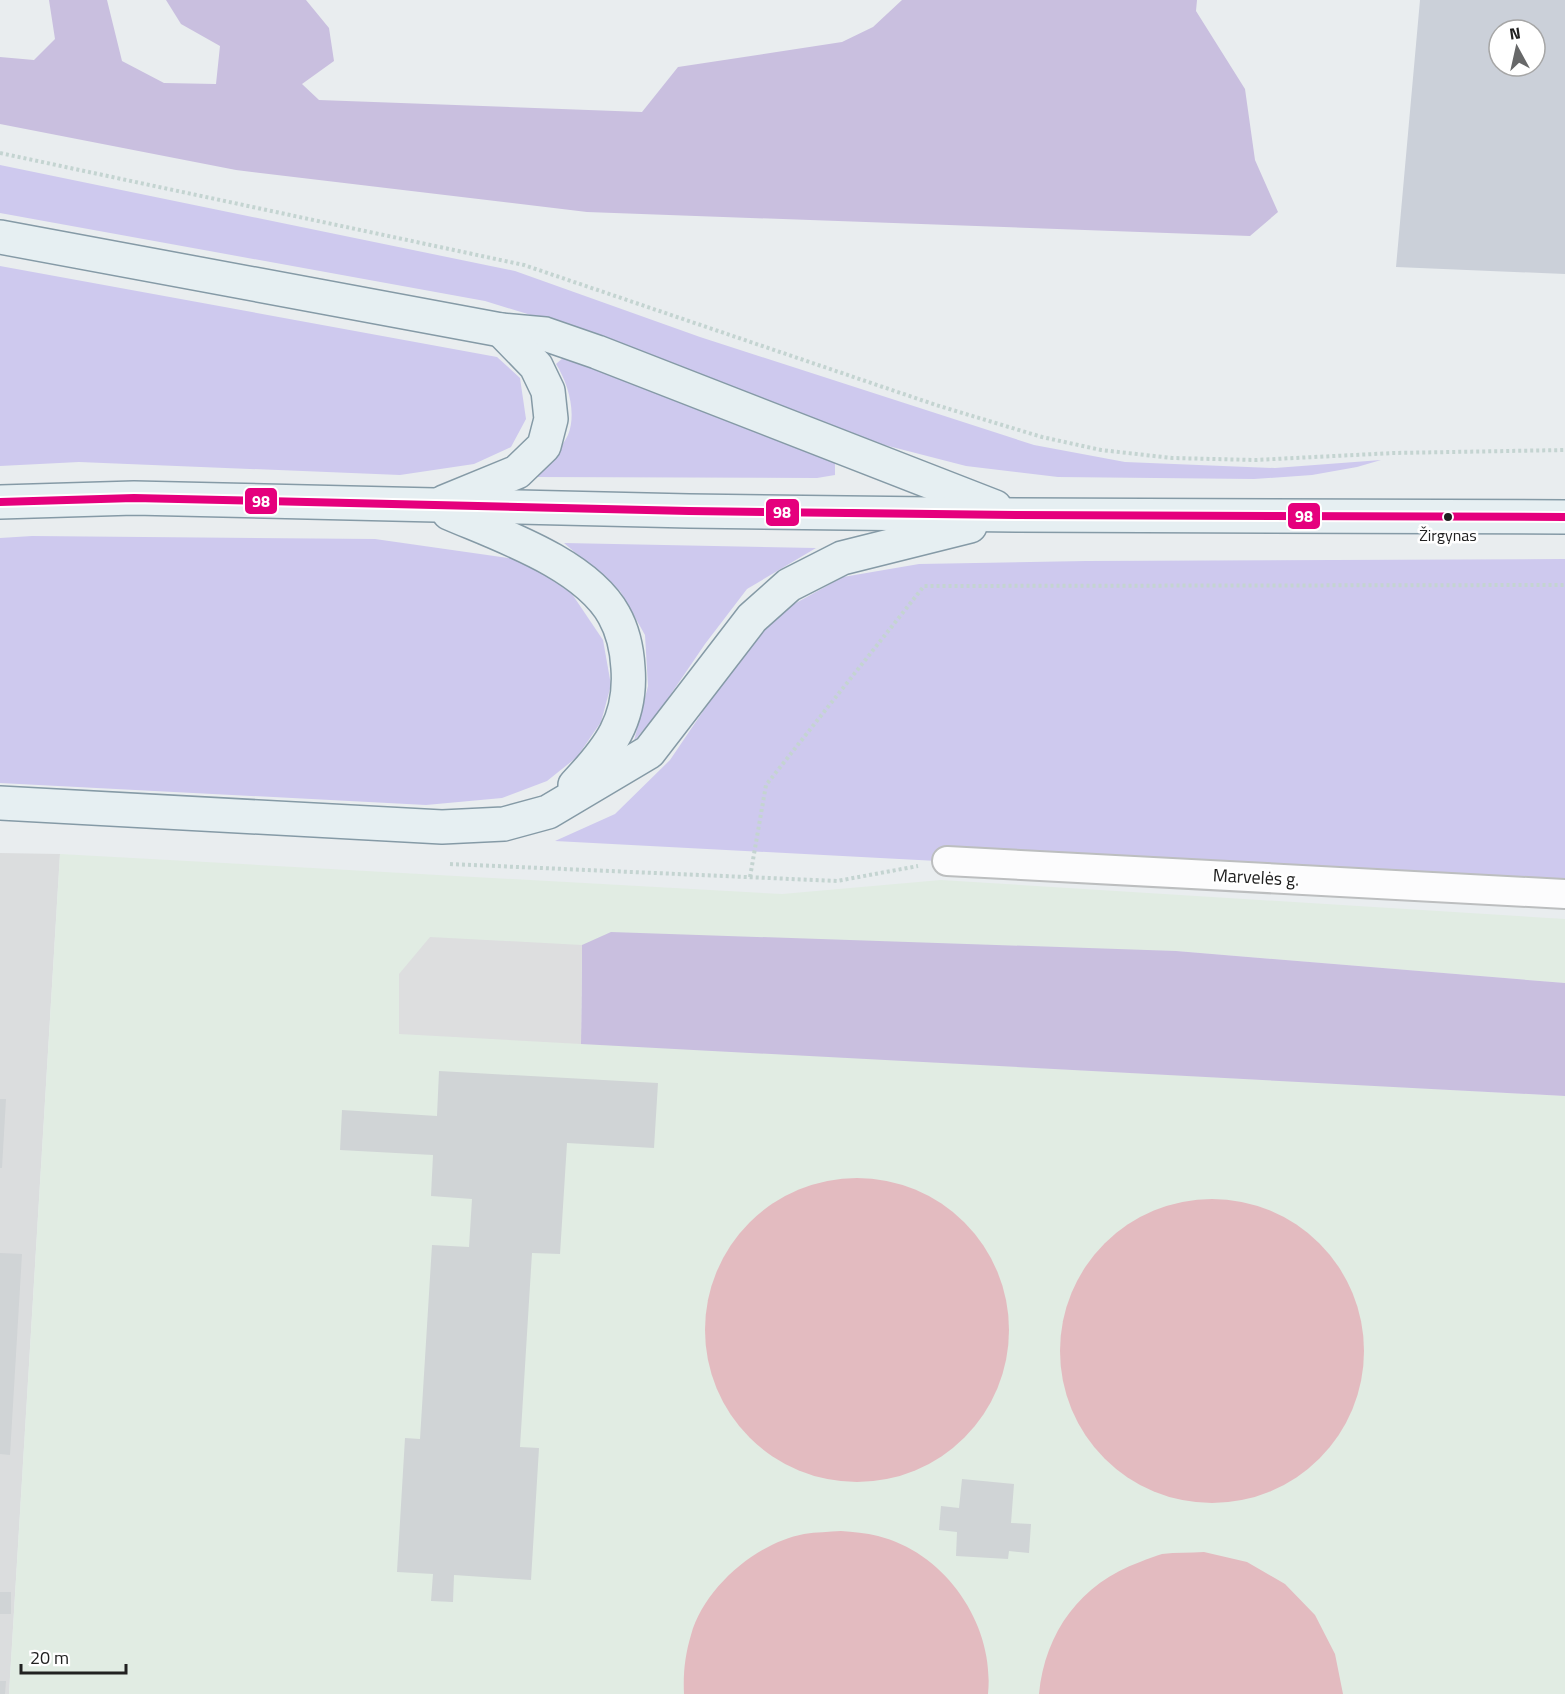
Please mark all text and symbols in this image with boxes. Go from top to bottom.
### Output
north arrow [1487,18,1547,78]
text: N [1508,20,1522,46]
line badge: 98 [244,487,278,515]
text: 98 [252,489,270,513]
line badge: 98 [765,498,800,527]
text: 98 [773,500,791,524]
line badge: 98 [1287,502,1321,530]
text: 98 [1295,504,1313,528]
marker: Žirgynas [1442,511,1454,523]
place label: Žirgynas [1419,523,1477,547]
street label: Marvelės g. [1212,861,1300,893]
scale bar [21,1637,126,1675]
text: 20 m [30,1644,69,1671]

